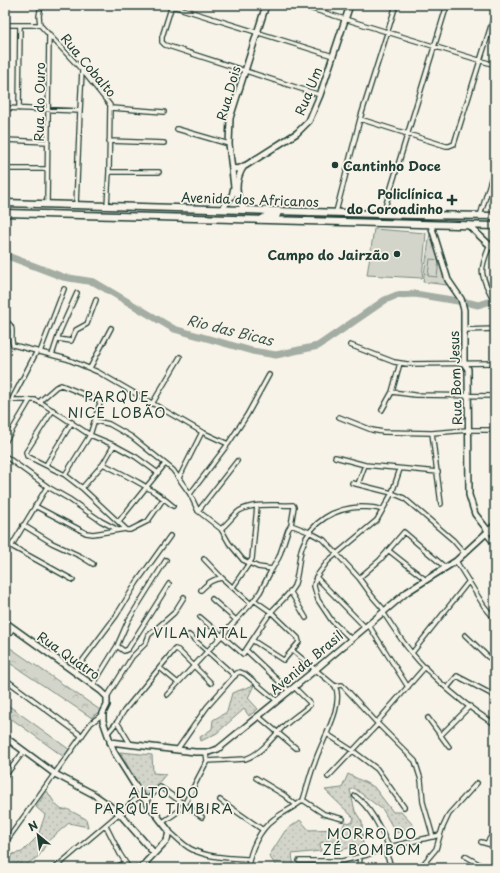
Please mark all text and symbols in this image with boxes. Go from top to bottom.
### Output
street label: Rua Cobalto [57,29,121,101]
street label: Rua do Ouro [29,62,49,142]
street label: Rua Dois [211,63,245,122]
street label: Rua Um [290,64,326,118]
place label: Cantinho Doce [343,156,441,175]
marker: Cantinho Doce [330,160,340,170]
place label: Policlínica do Coroadinho [347,184,443,218]
street label: Avenida dos Africanos [181,187,319,211]
marker: Policlínica do Coroadinho [446,194,458,206]
place label: Campo do Jairzão [268,245,389,264]
marker: Campo do Jairzão [392,249,402,259]
water label: Rio das Bicas [185,309,277,351]
street label: Rua Bom Jesus [444,330,466,426]
district label: PARQUE NICE LOBÃO [67,386,167,423]
district label: VILA NATAL [153,622,249,643]
street label: Rua Quatro [34,626,104,684]
street label: Avenida Brasil [265,626,347,698]
district label: ALTO DO PARQUE TIMBIRA [94,782,234,819]
north arrow [18,815,58,855]
text: N [25,816,41,835]
district label: MORRO DO ZÉ BOMBOM [323,823,421,860]

